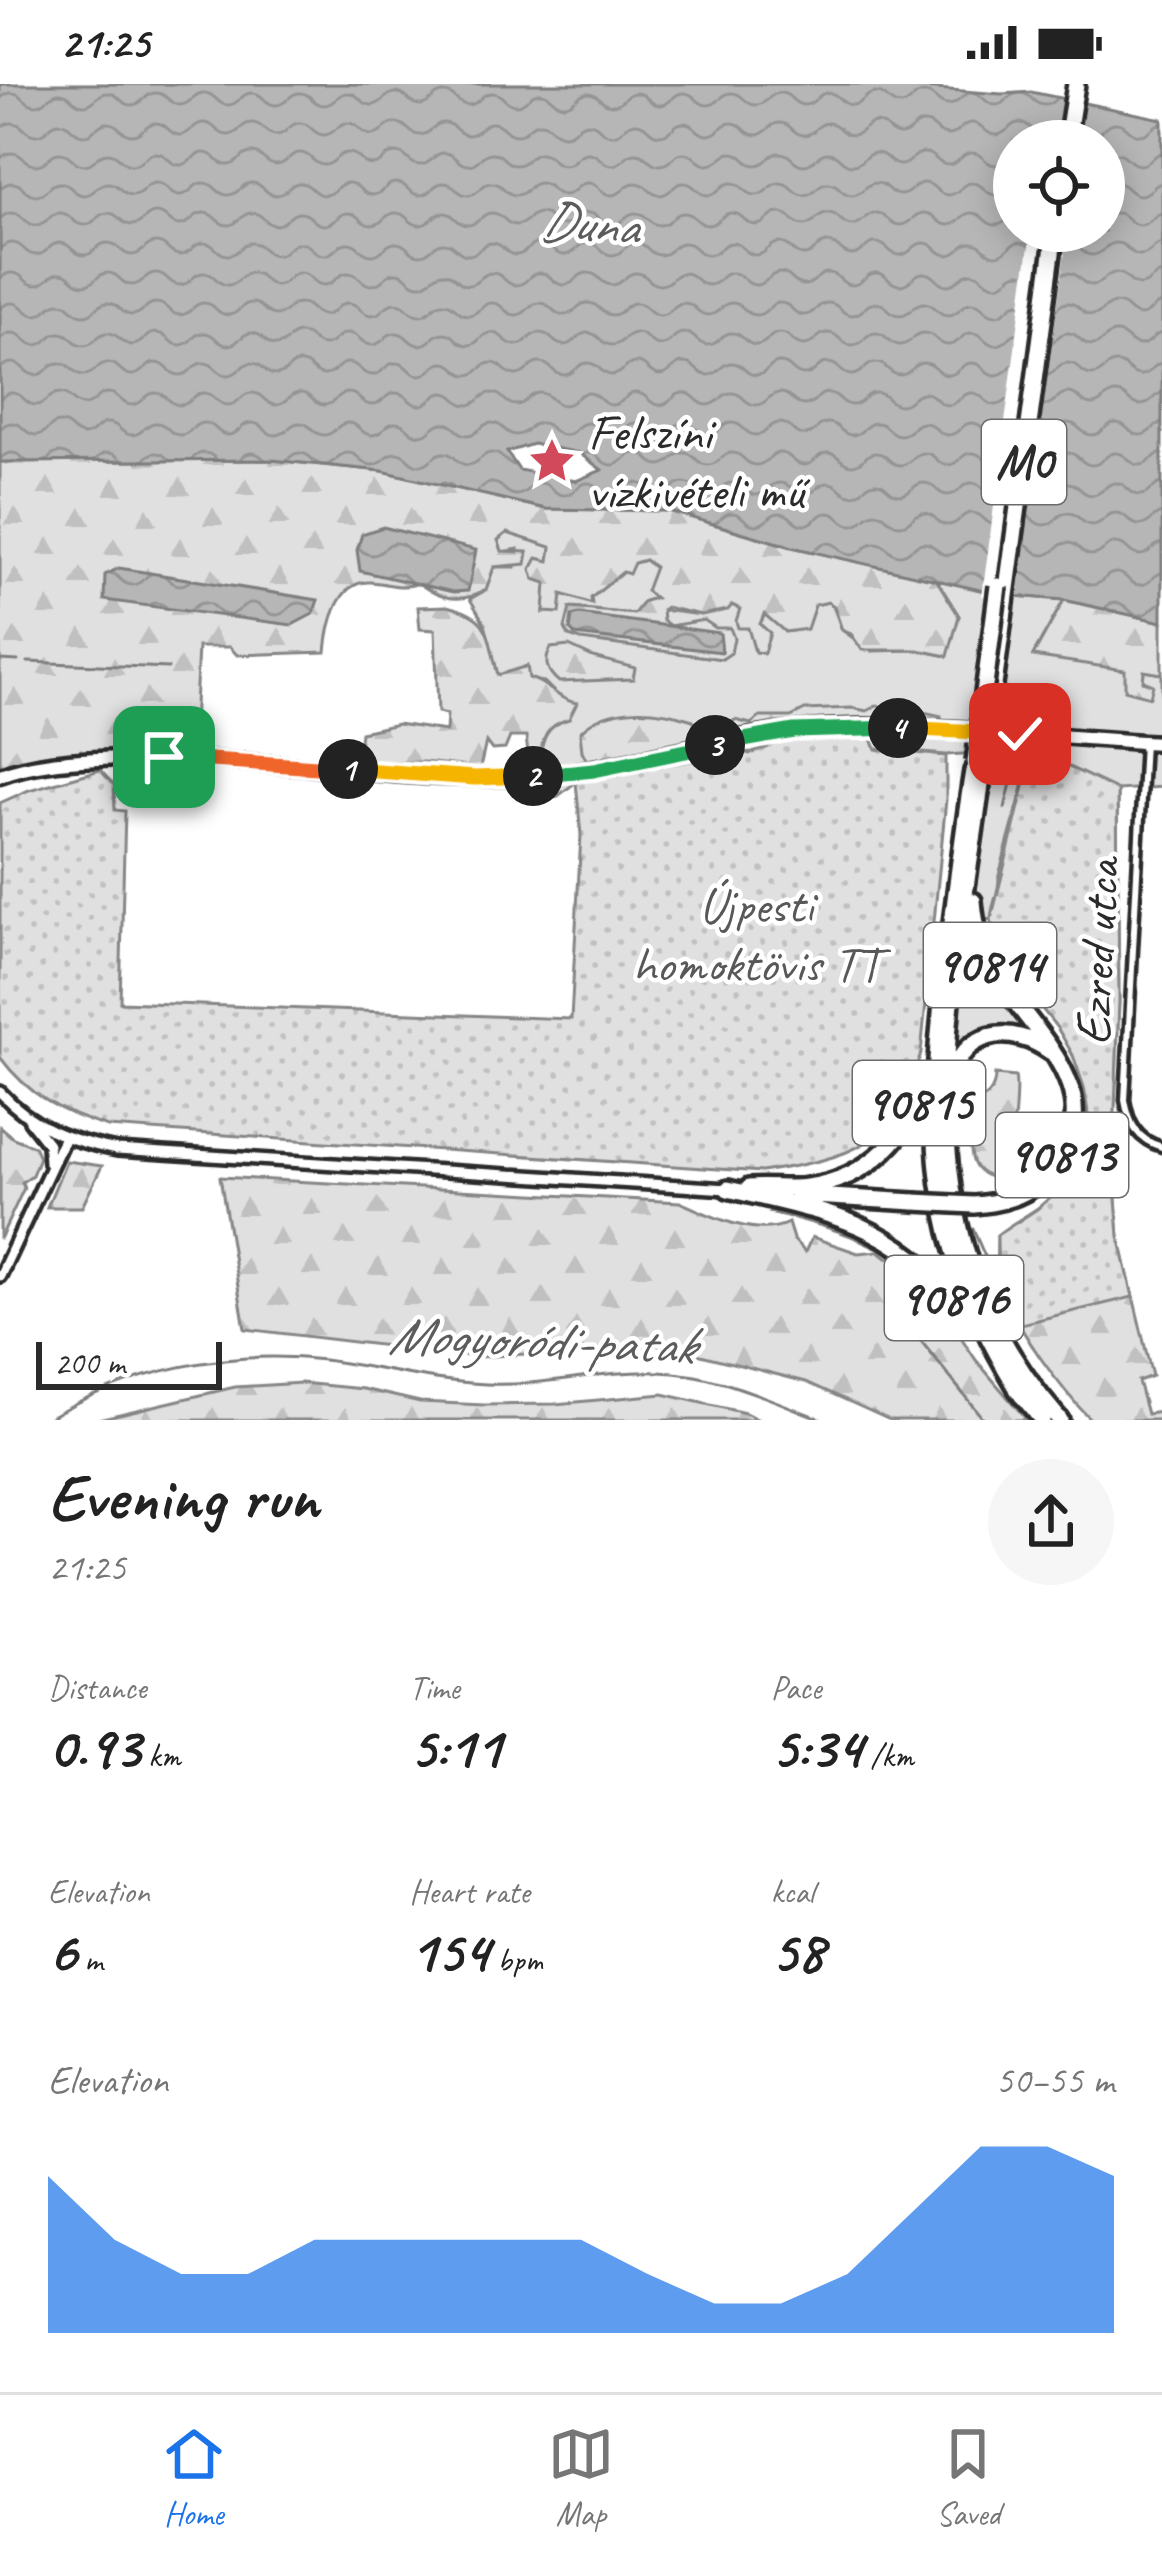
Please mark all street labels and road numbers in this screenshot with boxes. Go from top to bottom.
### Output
road number: M0 [982,420,1066,504]
street label: Ezred utca [1060,853,1134,1047]
road number: 90814 [924,923,1056,1007]
road number: 90815 [853,1061,985,1145]
road number: 90813 [996,1113,1128,1197]
road number: 90816 [885,1256,1023,1340]

